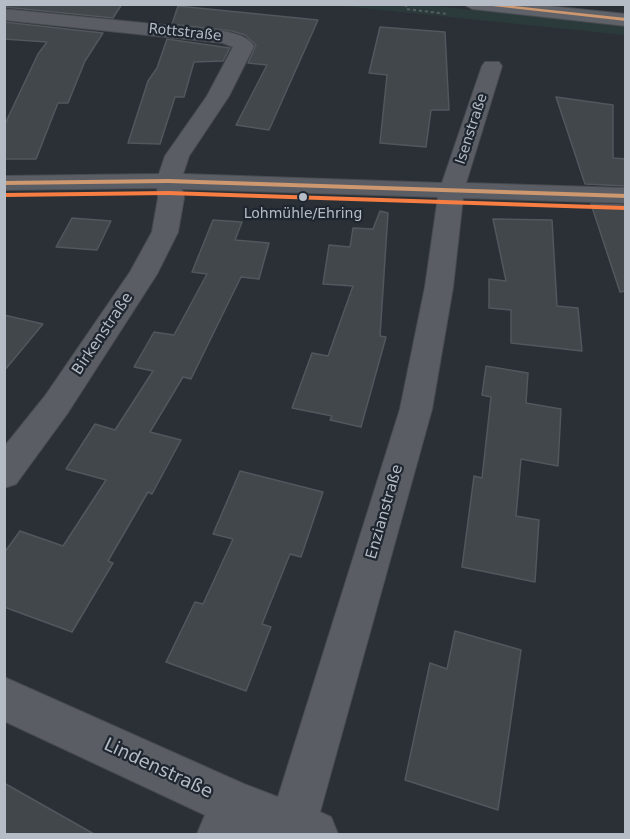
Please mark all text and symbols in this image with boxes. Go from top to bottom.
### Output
street label: Rottstraße [148,21,222,45]
street label: Isenstraße [453,91,491,167]
marker: Lohmühle/Ehring [297,191,309,203]
place label: Lohmühle/Ehring [244,206,362,222]
street label: Birkenstraße [69,289,137,379]
street label: Enzianstraße [363,463,407,561]
street label: Lindenstraße [100,734,216,804]

